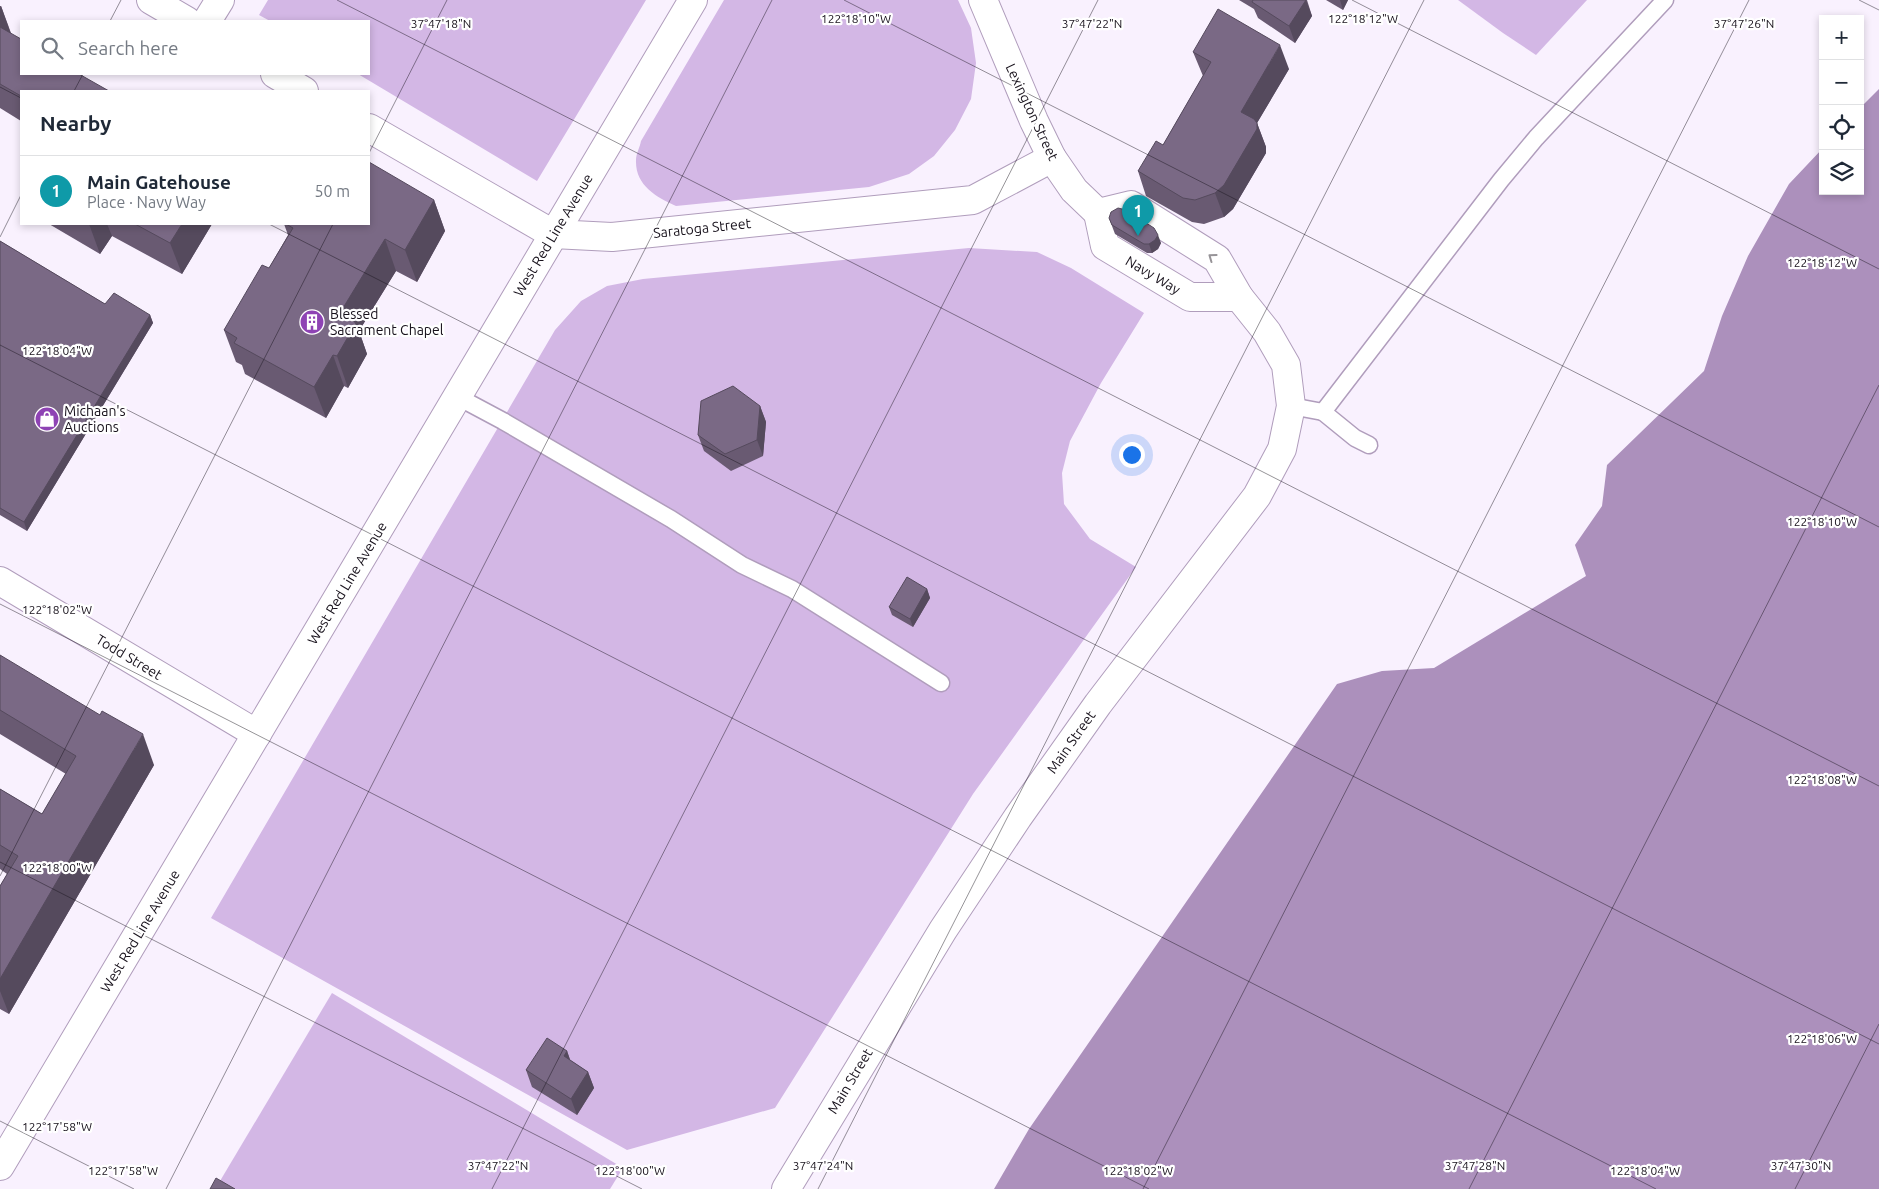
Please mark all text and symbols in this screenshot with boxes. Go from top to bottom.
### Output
text: 122°18'10"W [821,12,891,25]
text: 122°18'12"W [1328,12,1398,25]
map controls [1819,15,1864,195]
button: + [1819,15,1864,60]
text: 37°47'18"N [411,17,471,30]
text: 37°47'22"N [1062,17,1122,30]
text: 37°47'26"N [1714,17,1774,30]
search box [20,20,370,75]
icon: search [38,34,66,62]
text: Search here [78,37,178,59]
button: − [1819,60,1864,105]
street label: Lexington Street [1002,61,1062,164]
button: locate [1819,105,1864,150]
text: Nearby [40,111,111,135]
button: layers [1819,150,1864,195]
text: Main Gatehouse [87,171,231,193]
street label: West Red Line Avenue [510,171,596,299]
text: 1 [51,182,61,200]
text: 50 m [314,182,350,200]
text: Place · Navy Way [87,193,206,211]
pin: 1 [1122,195,1154,236]
street label: Saratoga Street [652,215,752,241]
street label: Navy Way [1123,252,1183,298]
one-way arrow [1208,254,1218,263]
text: 122°18'12"W [1787,256,1857,269]
place label: Blessed Sacrament Chapel [330,306,444,338]
building icon: Blessed Sacrament Chapel [299,309,325,335]
text: 122°18'04"W [22,344,92,357]
place label: Michaan's Auctions [64,403,126,435]
shop icon: Michaan's Auctions [34,406,60,432]
your location [1119,442,1145,468]
text: 122°18'10"W [1787,515,1857,528]
street label: West Red Line Avenue [304,519,390,647]
text: 122°18'02"W [22,603,92,616]
street label: Todd Street [93,631,165,683]
street label: Main Street [1043,707,1099,777]
text: 122°18'08"W [1787,773,1857,786]
text: 122°18'00"W [22,861,92,874]
street label: West Red Line Avenue [97,867,183,995]
text: 122°18'06"W [1787,1032,1857,1045]
street label: Main Street [824,1045,876,1116]
text: 122°17'58"W [22,1120,92,1133]
text: 37°47'22"N [468,1159,528,1172]
text: 37°47'24"N [793,1159,853,1172]
text: 37°47'28"N [1445,1159,1505,1172]
text: 37°47'30"N [1771,1159,1831,1172]
text: 122°17'58"W [88,1164,158,1177]
text: 122°18'00"W [595,1164,665,1177]
text: 122°18'02"W [1103,1164,1173,1177]
text: 122°18'04"W [1610,1164,1680,1177]

